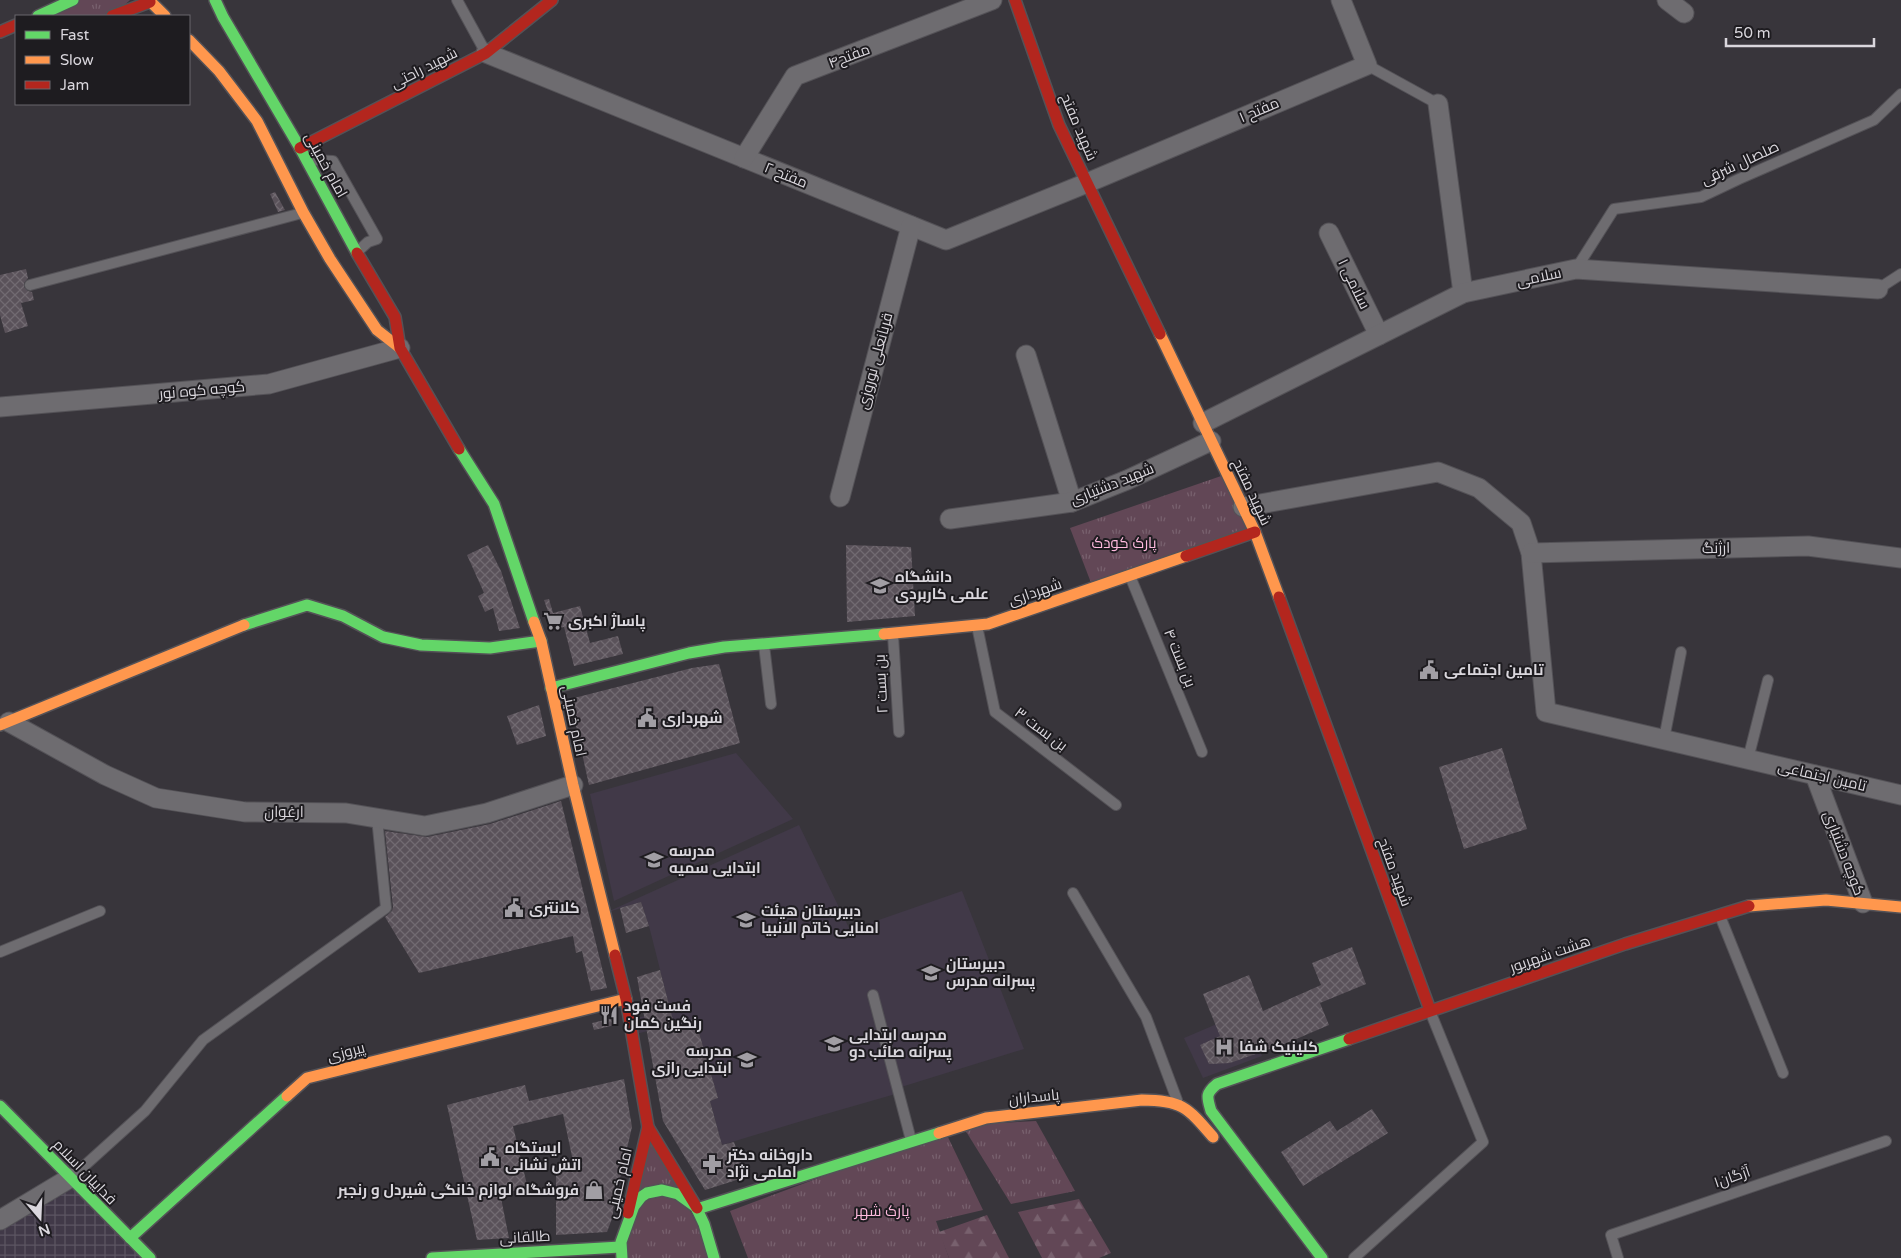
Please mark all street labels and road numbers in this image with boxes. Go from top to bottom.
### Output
street label: مفتح۴ [826,40,873,74]
street label: شهید راحتی [388,43,461,93]
street label: شهید مفتح [1055,90,1101,164]
street label: مفتح ۱ [1236,94,1282,128]
street label: امام خمینی [300,129,351,201]
street label: صلصال شرقی [1698,137,1782,190]
street label: مفتح ۲ [761,158,810,194]
street label: سلامی ۱ [1333,256,1374,313]
street label: سلامی [1515,263,1563,291]
street label: قربانعلی نوروزی [853,311,898,412]
street label: کوچه کوه نور [157,377,246,404]
street label: شهید مفتح [1227,456,1275,529]
street label: شهید دشتیاری [1067,459,1157,510]
street label: ارژنگ [1702,539,1730,557]
street label: شهرداری [1006,574,1064,610]
street label: بن بست ۴ [1159,626,1200,690]
street label: بن بست ۲ [870,654,893,714]
street label: امام خمینی [557,684,590,758]
street label: بن بست ۳ [1010,703,1071,756]
street label: تامین اجتماعی [1776,757,1868,796]
street label: ارغوان [264,803,304,822]
street label: کوچه دشتیاری [1819,808,1868,898]
street label: شهید مفتح [1372,835,1416,909]
street label: هشت شهریور [1506,932,1593,978]
street label: پیروزی [325,1038,367,1067]
street label: پاسداران [1008,1085,1060,1110]
street label: فداییان اسلام [49,1136,121,1209]
street label: امام خمینی [602,1146,637,1220]
street label: ۱آژگان [1711,1162,1753,1193]
street label: طالقانی [499,1227,551,1248]

